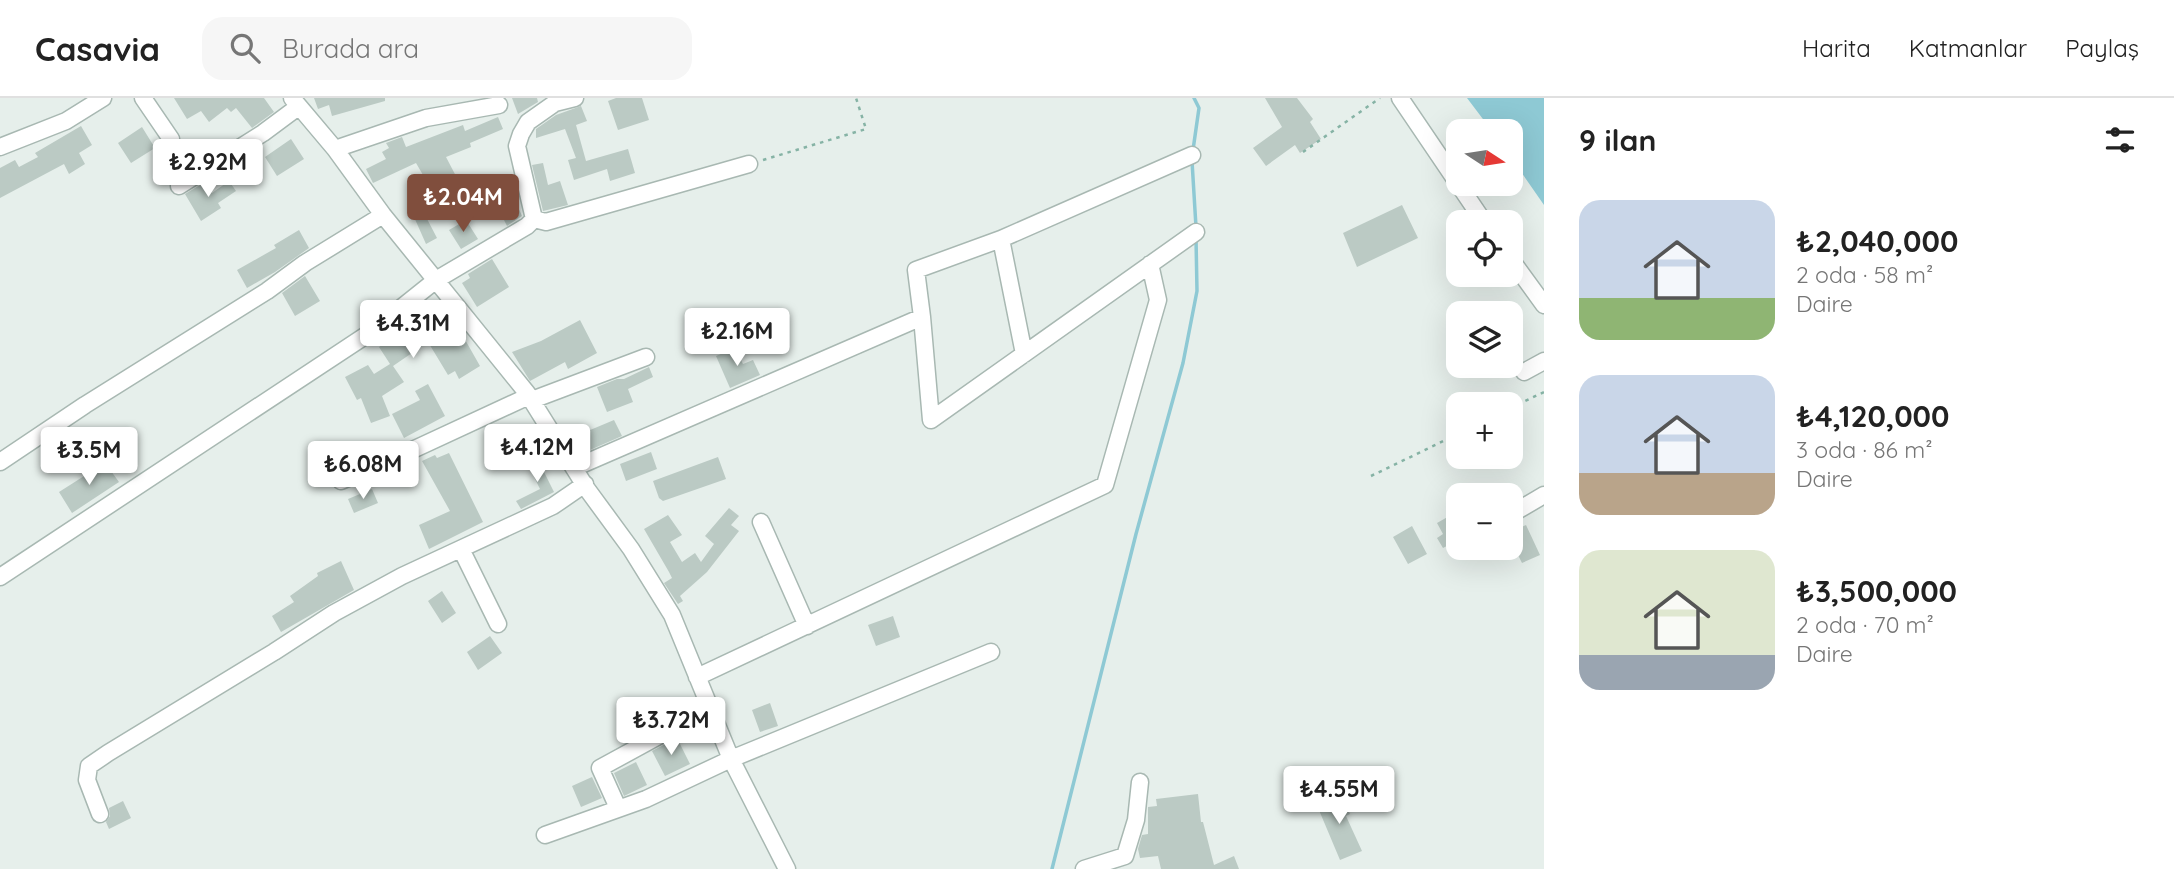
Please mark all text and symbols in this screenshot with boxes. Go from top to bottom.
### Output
search box [202,17,692,80]
text: Casavia [35,28,160,69]
icon: search [226,29,264,67]
text: Burada ara [282,32,419,65]
text: Harita [1802,33,1871,63]
text: Katmanlar [1909,33,2027,63]
text: Paylaş [2065,33,2139,63]
north arrow [1446,119,1522,196]
map controls [1446,119,1523,560]
text: 9 ilan [1579,121,1656,159]
icon: filters [2101,121,2139,159]
pin: ₺2.92M [151,140,265,199]
text: ₺2.92M [169,147,247,176]
pin: ₺2.04M [406,174,520,234]
text: ₺2.04M [423,182,503,211]
button: locate [1446,210,1523,287]
text: ₺2,040,000 [1796,222,1958,260]
icon: home [1635,228,1719,312]
text: 2 oda · 58 m² [1796,260,1933,289]
text: Daire [1796,289,1853,318]
pin: ₺4.31M [356,300,470,360]
button: layers [1446,301,1523,378]
text: ₺4.31M [376,308,450,337]
pin: ₺2.16M [680,308,794,368]
text: ₺2.16M [701,316,773,345]
button: + [1446,392,1523,469]
text: ₺4,120,000 [1796,397,1949,435]
icon: home [1635,403,1719,487]
pin: ₺4.12M [480,424,594,484]
pin: ₺3.5M [40,428,138,487]
text: ₺4.12M [500,432,574,461]
text: ₺3.5M [57,435,121,464]
text: 3 oda · 86 m² [1796,435,1932,464]
pin: ₺6.08M [306,442,420,501]
text: ₺6.08M [324,449,402,478]
text: Daire [1796,464,1853,493]
button: − [1446,483,1523,560]
text: ₺3,500,000 [1796,572,1957,610]
icon: home [1635,578,1719,662]
text: 2 oda · 70 m² [1796,610,1934,639]
text: Daire [1796,639,1853,668]
pin: ₺3.72M [614,698,728,757]
text: ₺3.72M [632,705,710,734]
pin: ₺4.55M [1282,766,1396,826]
text: ₺4.55M [1299,774,1379,803]

